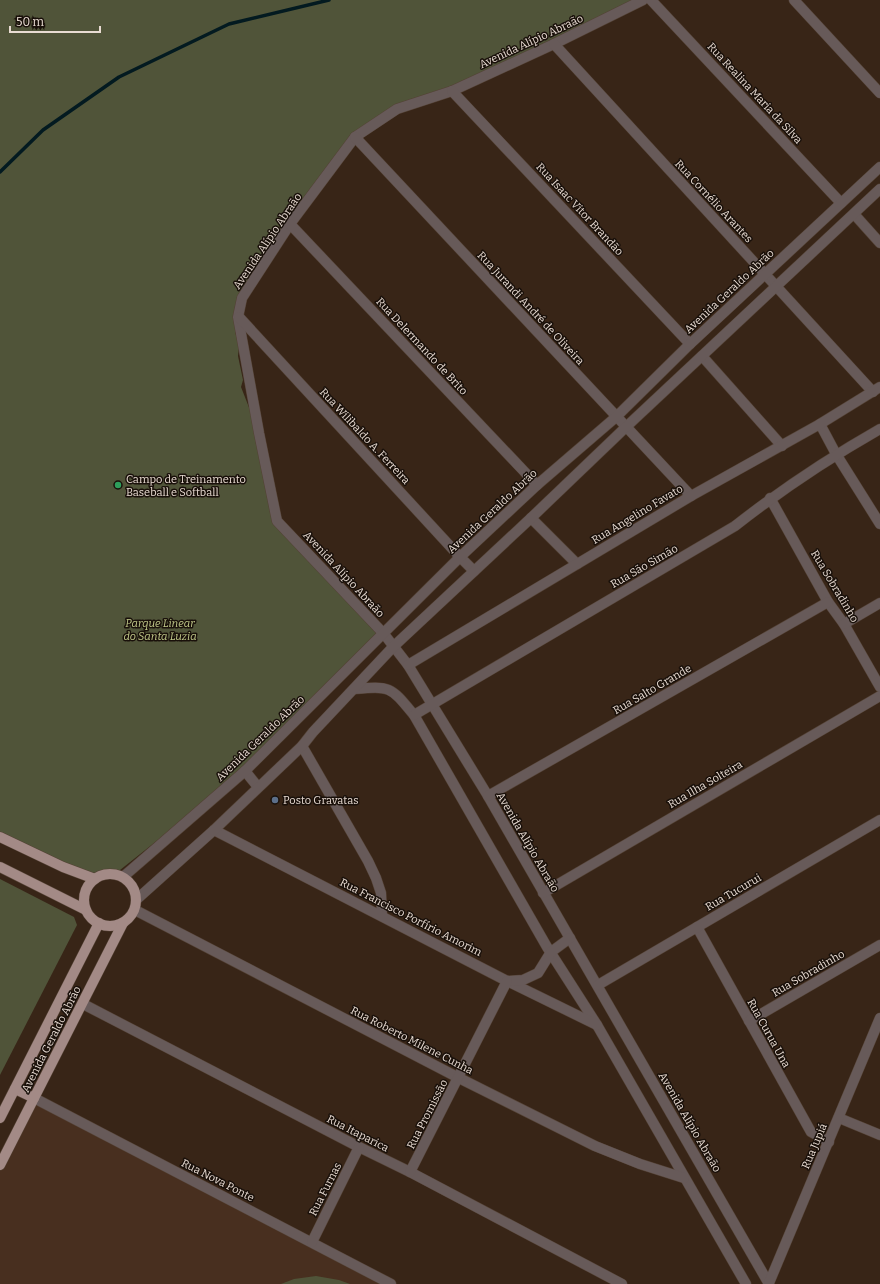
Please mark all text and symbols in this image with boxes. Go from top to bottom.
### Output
scale bar [10,8,100,34]
street label: Avenida Alípio Abraão [477,12,585,71]
text: 50 m [16,15,45,29]
street label: Rua Realina Maria da Silva [704,40,805,146]
street label: Rua Cornélio Arantes [672,157,755,245]
street label: Rua Isaac Vitor Brandão [533,160,626,258]
street label: Avenida Alípio Abraão [230,191,304,292]
street label: Avenida Geraldo Abrão [682,247,777,336]
street label: Rua Jurandi André de Oliveira [475,249,587,368]
street label: Rua Delermando de Brito [373,295,470,398]
street label: Rua Wilibaldo A. Ferreira [317,386,413,487]
street label: Avenida Geraldo Abrão [445,467,540,556]
place label: Campo de Treinamento Baseball e Softball [126,473,246,499]
marker: Campo de Treinamento Baseball e Softball [113,480,123,490]
street label: Rua Angelino Favato [589,482,685,547]
street label: Avenida Alípio Abraão [300,529,387,620]
street label: Rua São Simão [608,542,680,591]
street label: Rua Sobradinho [808,548,861,625]
park label: Parque Linear do Santa Luzia [123,617,197,643]
street label: Rua Salto Grande [611,662,694,717]
street label: Avenida Geraldo Abrão [214,693,307,784]
street label: Rua Ilha Solteira [666,758,745,811]
street label: Avenida Alípio Abraão [494,790,561,894]
place label: Posto Gravatas [283,794,358,807]
marker: Posto Gravatas [270,795,280,805]
street label: Rua Tucurui [703,871,764,914]
street label: Rua Francisco Porfírio Amorim [338,876,484,959]
street label: Rua Sobradinho [770,947,847,999]
street label: Avenida Geraldo Abrão [19,984,84,1095]
street label: Rua Curua Una [744,997,793,1070]
street label: Rua Roberto Milene Cunha [348,1004,475,1077]
street label: Avenida Alípio Abraão [656,1070,723,1174]
street label: Rua Promissão [404,1077,451,1151]
street label: Rua Itaparica [325,1112,391,1155]
street label: Rua Jupiá [799,1122,830,1171]
street label: Rua Nova Ponte [179,1156,256,1204]
street label: Rua Furnas [307,1160,344,1218]

